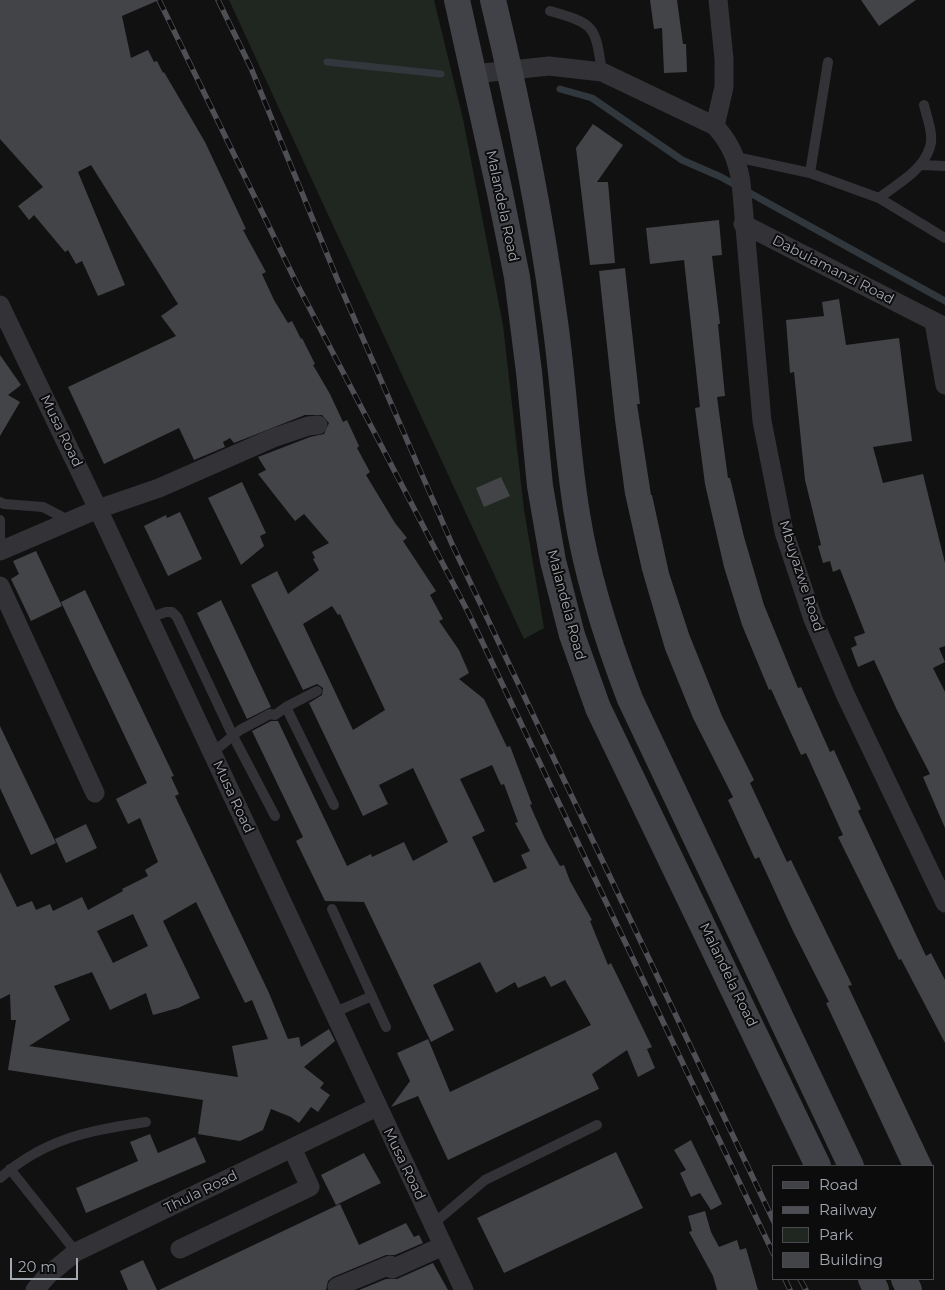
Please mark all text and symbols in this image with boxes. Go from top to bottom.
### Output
street label: Malandela Road [482,149,522,263]
street label: Dabulamanzi Road [769,232,897,308]
street label: Musa Road [36,392,86,470]
street label: Mbuyazwe Road [775,518,827,634]
street label: Malandela Road [543,548,589,662]
street label: Musa Road [209,758,257,836]
street label: Malandela Road [696,920,760,1030]
street label: Musa Road [379,1125,429,1203]
legend [772,1165,935,1280]
street label: Thula Road [162,1167,240,1217]
text: Road [819,1175,858,1194]
text: Railway [819,1200,876,1219]
text: Park [819,1225,853,1244]
scale bar [12,1248,80,1280]
text: Building [819,1250,883,1269]
text: 20 m [18,1257,56,1276]

